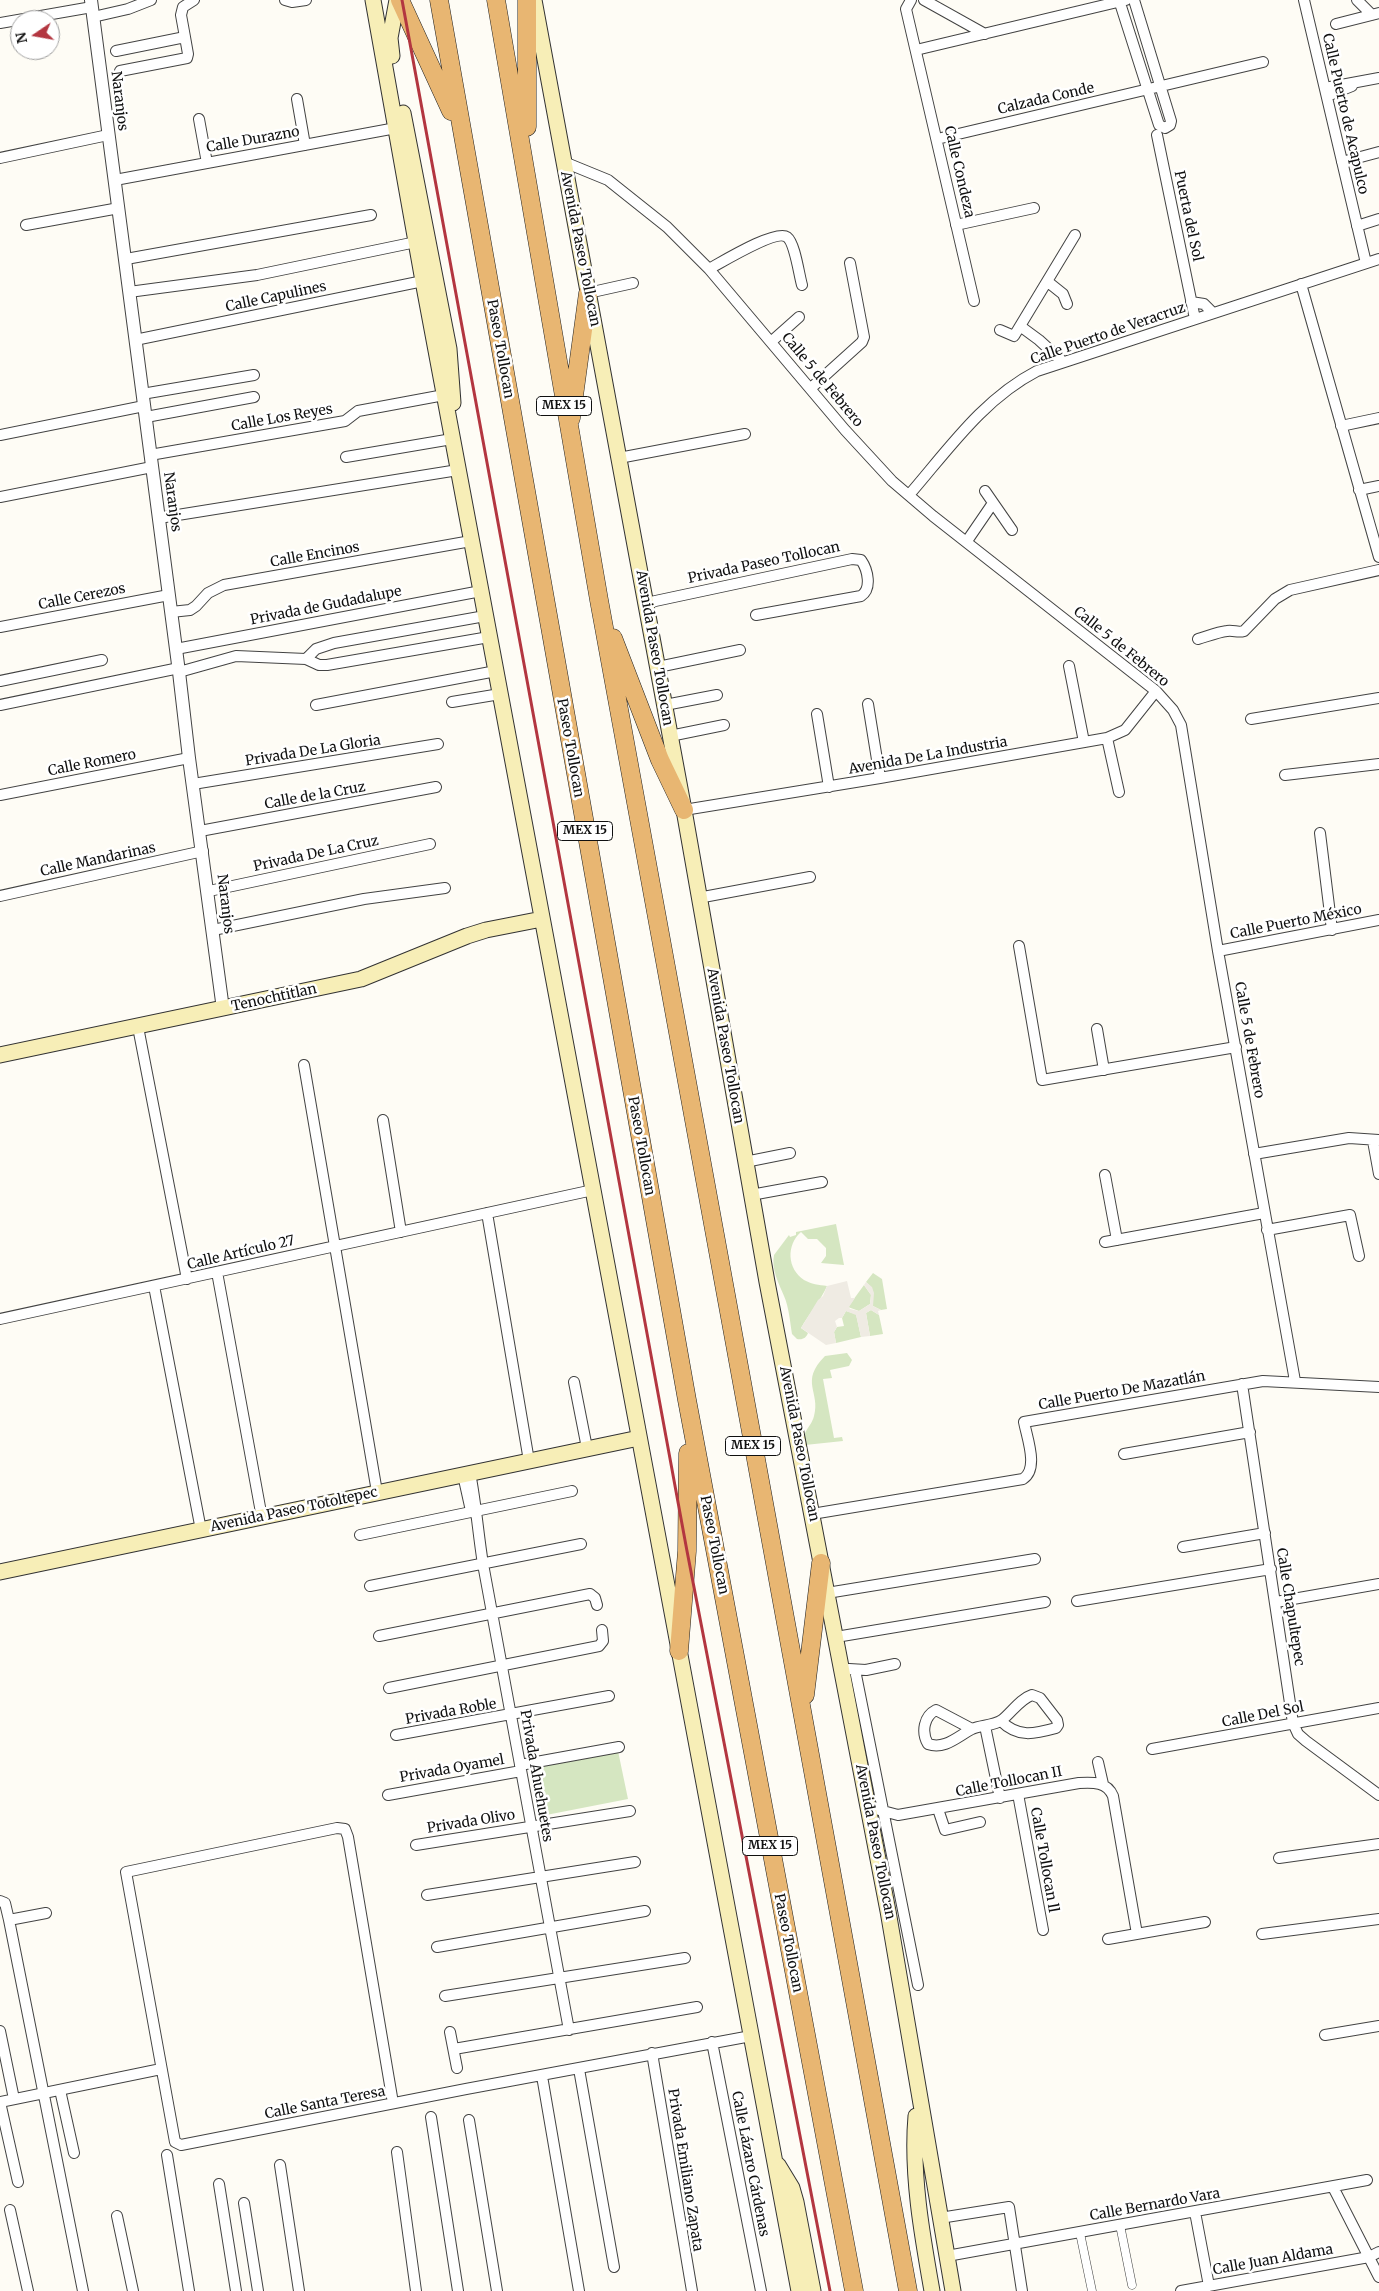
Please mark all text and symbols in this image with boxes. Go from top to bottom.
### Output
north arrow [10,10,60,60]
text: N [11,31,31,45]
street label: Calle Puerto de Acapulco [1318,32,1372,196]
street label: Naranjos [107,70,131,132]
street label: Calzada Conde [996,80,1096,118]
street label: Calle Durazno [205,124,301,156]
street label: Calle Condeza [940,124,978,220]
street label: Puerta del Sol [1170,169,1206,263]
street label: Avenida Paseo Tollocan [557,170,603,328]
street label: Calle Capulines [224,278,328,316]
street label: Paseo Tollocan [483,298,517,400]
street label: Calle Puerto de Veracruz [1028,300,1188,368]
street label: Calle 5 de Febrero [778,329,866,431]
road number: MEX 15 [536,396,592,416]
street label: Calle Los Reyes [230,401,334,435]
street label: Naranjos [160,471,184,533]
street label: Calle Encinos [269,539,361,571]
street label: Privada Paseo Tollocan [686,539,842,587]
street label: Avenida Paseo Tollocan [632,569,676,727]
street label: Calle Cerezos [37,580,127,614]
street label: Privada de Gudadalupe [249,583,403,629]
street label: Calle 5 de Febrero [1070,603,1172,691]
street label: Paseo Tollocan [553,697,587,799]
street label: Privada De La Gloria [244,732,382,770]
street label: Avenida De La Industria [847,734,1009,778]
street label: Calle Romero [47,746,137,780]
street label: Calle de la Cruz [263,779,367,813]
road number: MEX 15 [558,821,612,840]
street label: Privada De La Cruz [252,833,380,875]
street label: Calle Mandarinas [39,840,157,880]
street label: Naranjos [213,873,237,935]
street label: Calle Puerto México [1229,901,1363,943]
street label: Avenida Paseo Tollocan [703,967,747,1125]
street label: Tenochtitlan [230,981,318,1015]
street label: Calle 5 de Febrero [1231,981,1267,1099]
street label: Paseo Tollocan [624,1095,658,1197]
street label: Calle Artículo 27 [186,1232,296,1274]
street label: Avenida Paseo Tollocan [776,1365,822,1523]
street label: Calle Puerto De Mazatlán [1037,1368,1207,1414]
road number: MEX 15 [726,1436,780,1455]
street label: Avenida Paseo Totoltepec [209,1484,379,1536]
street label: Paseo Tollocan [696,1494,732,1596]
street label: Calle Chapultepec [1272,1547,1308,1667]
street label: Privada Roble [404,1696,498,1728]
street label: Calle Del Sol [1221,1699,1305,1731]
street label: Privada Ahuehuetes [516,1709,556,1843]
street label: Privada Oyamel [398,1752,506,1786]
street label: Avenida Paseo Tollocan [852,1763,898,1921]
street label: Calle Tollocan II [954,1763,1064,1801]
street label: Calle Tollocan ll [1026,1806,1062,1914]
street label: Privada Olivo [426,1807,516,1837]
road number: MEX 15 [742,1836,798,1855]
street label: Paseo Tollocan [770,1892,806,1994]
street label: Calle Santa Teresa [263,2083,387,2123]
street label: Privada Emiliano Zapata [664,2087,706,2253]
street label: Calle Lázaro Cárdenas [728,2090,772,2238]
street label: Calle Bernardo Vara [1089,2185,1221,2225]
street label: Calle Juan Aldama [1212,2241,1334,2279]

